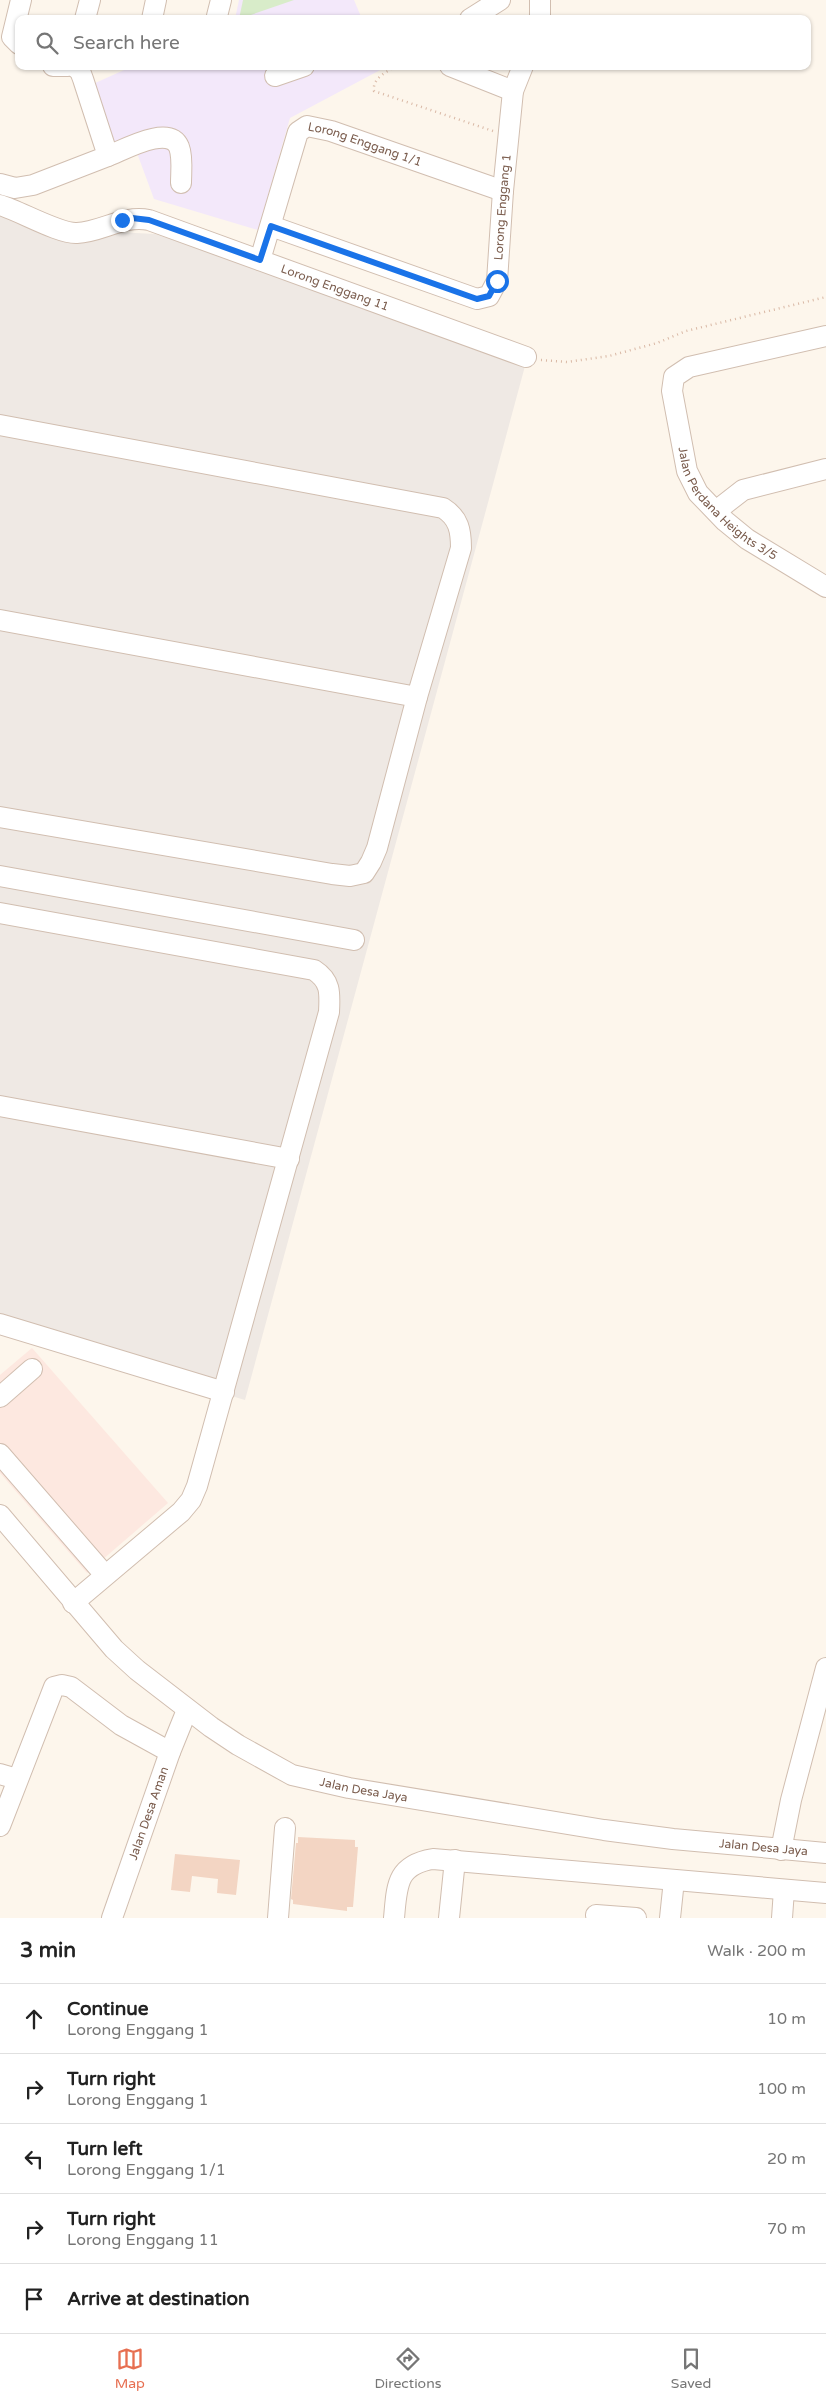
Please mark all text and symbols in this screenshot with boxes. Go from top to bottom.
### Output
search box [15,15,811,70]
icon: search [33,29,61,57]
text: Search here [73,32,180,54]
street label: Lorong Enggang 1/1 [307,119,424,169]
street label: Lorong Enggang 1 [491,153,514,261]
route end [111,209,134,232]
street label: Lorong Enggang 11 [279,262,391,314]
route start [486,270,509,293]
street label: Jalan Perdana Heights 3/5 [676,446,780,563]
street label: Jalan Desa Aman [126,1765,171,1862]
street label: Jalan Desa Jaya [318,1775,409,1805]
street label: Jalan Desa Jaya [718,1836,808,1858]
text: 3 min [20,1938,76,1963]
text: Walk · 200 m [707,1941,806,1961]
text: Continue [67,1998,149,2020]
icon: ahead [20,2005,48,2033]
text: 10 m [767,2009,806,2029]
text: Lorong Enggang 1 [67,2020,209,2040]
text: Turn right [67,2068,155,2090]
icon: right [20,2075,48,2103]
text: 100 m [757,2079,806,2099]
text: Lorong Enggang 1 [67,2090,209,2110]
text: Turn left [67,2138,143,2160]
icon: left [20,2145,48,2173]
text: 20 m [767,2149,806,2169]
text: Lorong Enggang 1/1 [67,2160,226,2180]
text: Turn right [67,2208,155,2230]
icon: right [20,2215,48,2243]
text: 70 m [767,2219,806,2239]
text: Lorong Enggang 11 [67,2230,219,2250]
icon: arrive [20,2285,48,2313]
text: Arrive at destination [67,2288,250,2310]
tab: Map [115,2345,145,2392]
tab: Directions [374,2345,441,2392]
tab: Saved [671,2345,711,2392]

